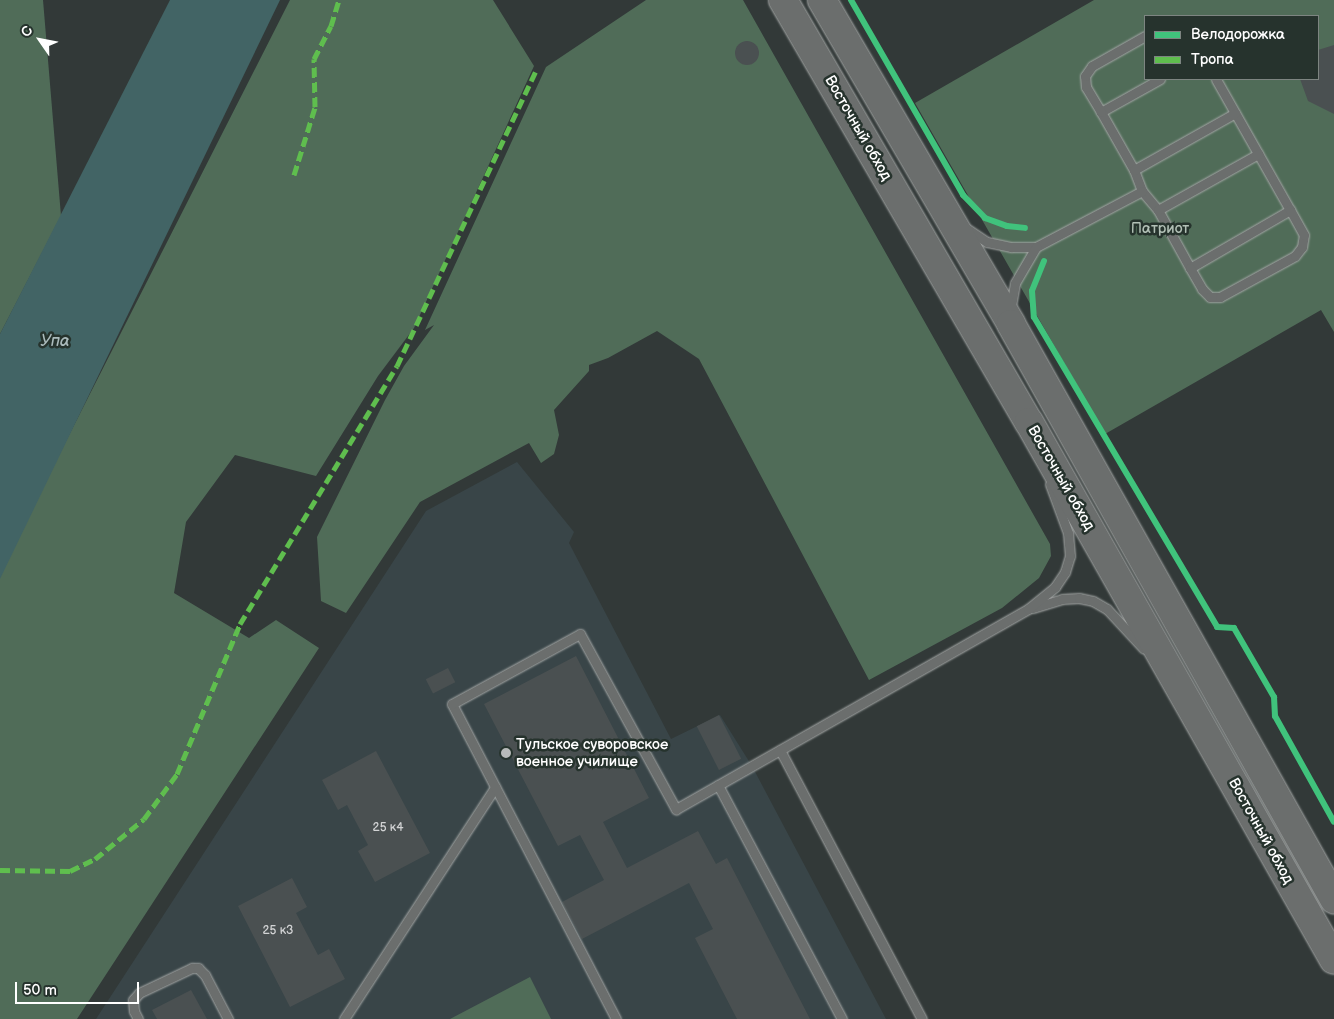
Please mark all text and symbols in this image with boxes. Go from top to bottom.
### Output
north arrow [15,15,65,65]
legend [1144,15,1319,80]
text: С [17,23,37,40]
text: Велодорожка [1191,25,1285,44]
text: Тропа [1191,50,1234,69]
street label: Восточный обход [821,72,895,184]
park label: Патриот [1131,220,1189,238]
water label: Упа [40,332,70,352]
street label: Восточный обход [1024,422,1098,534]
place label: Тульское суворовское военное училище [516,735,668,770]
marker: Тульское суворовское военное училище [500,747,512,759]
street label: Восточный обход [1225,775,1297,887]
house number: 25 к4 [373,821,403,835]
house number: 25 к3 [263,924,293,938]
scale bar [18,972,141,1004]
text: 50 m [23,981,57,1000]

